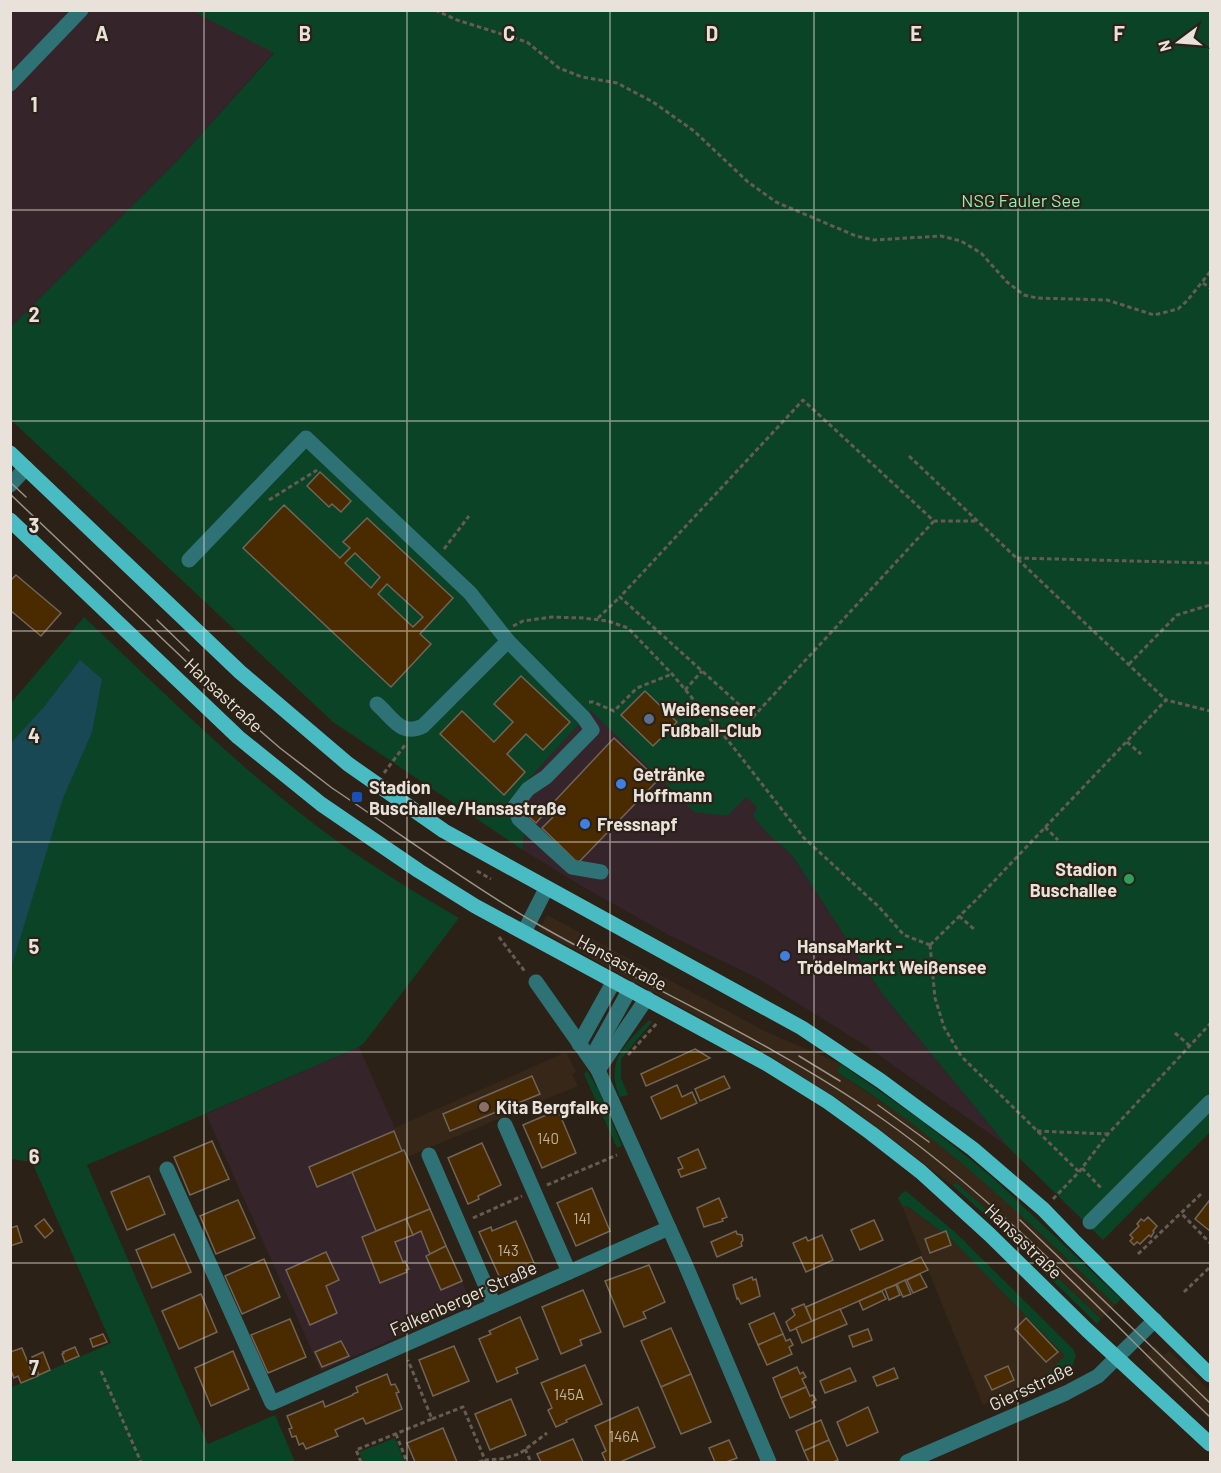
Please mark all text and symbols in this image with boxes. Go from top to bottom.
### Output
north arrow [1149,12,1209,72]
text: A [95,21,109,45]
text: B [299,21,311,45]
text: C [503,21,515,45]
text: D [706,21,718,45]
text: E [910,21,922,45]
text: F [1113,21,1125,45]
text: N [1154,39,1175,54]
text: 1 [30,92,38,116]
park label: NSG Fauler See [961,189,1081,211]
text: 2 [28,302,40,326]
text: 3 [29,513,39,537]
street label: Hansastraße [180,653,268,737]
place label: Weißenseer Fußball-Club [661,698,762,741]
marker: Weißenseer Fußball-Club [642,712,656,726]
text: 4 [28,723,40,747]
place label: Getränke Hoffmann [633,763,712,806]
place label: Stadion Buschallee/Hansastraße [369,776,567,819]
marker: Getränke Hoffmann [614,777,628,791]
marker: Stadion Buschallee/Hansastraße [350,790,364,804]
place label: Fressnapf [597,813,677,835]
marker: Fressnapf [578,817,592,831]
place label: Stadion Buschallee [1030,858,1117,901]
marker: Stadion Buschallee [1122,872,1136,886]
street label: Hansastraße [573,929,671,995]
text: 5 [29,934,40,958]
place label: HansaMarkt - Trödelmarkt Weißensee [797,935,987,978]
marker: HansaMarkt - Trödelmarkt Weißensee [778,949,792,963]
place label: Kita Bergfalke [496,1096,609,1118]
marker: Kita Bergfalke [477,1100,491,1114]
house number: 140 [537,1129,559,1147]
text: 6 [29,1144,40,1168]
street label: Hansastraße [981,1199,1067,1283]
house number: 141 [573,1209,591,1227]
house number: 143 [497,1241,519,1259]
street label: Falkenberger Straße [386,1256,540,1340]
text: 7 [29,1355,39,1379]
street label: Giersstraße [985,1357,1077,1415]
house number: 145A [554,1385,584,1403]
house number: 146A [609,1427,639,1445]

